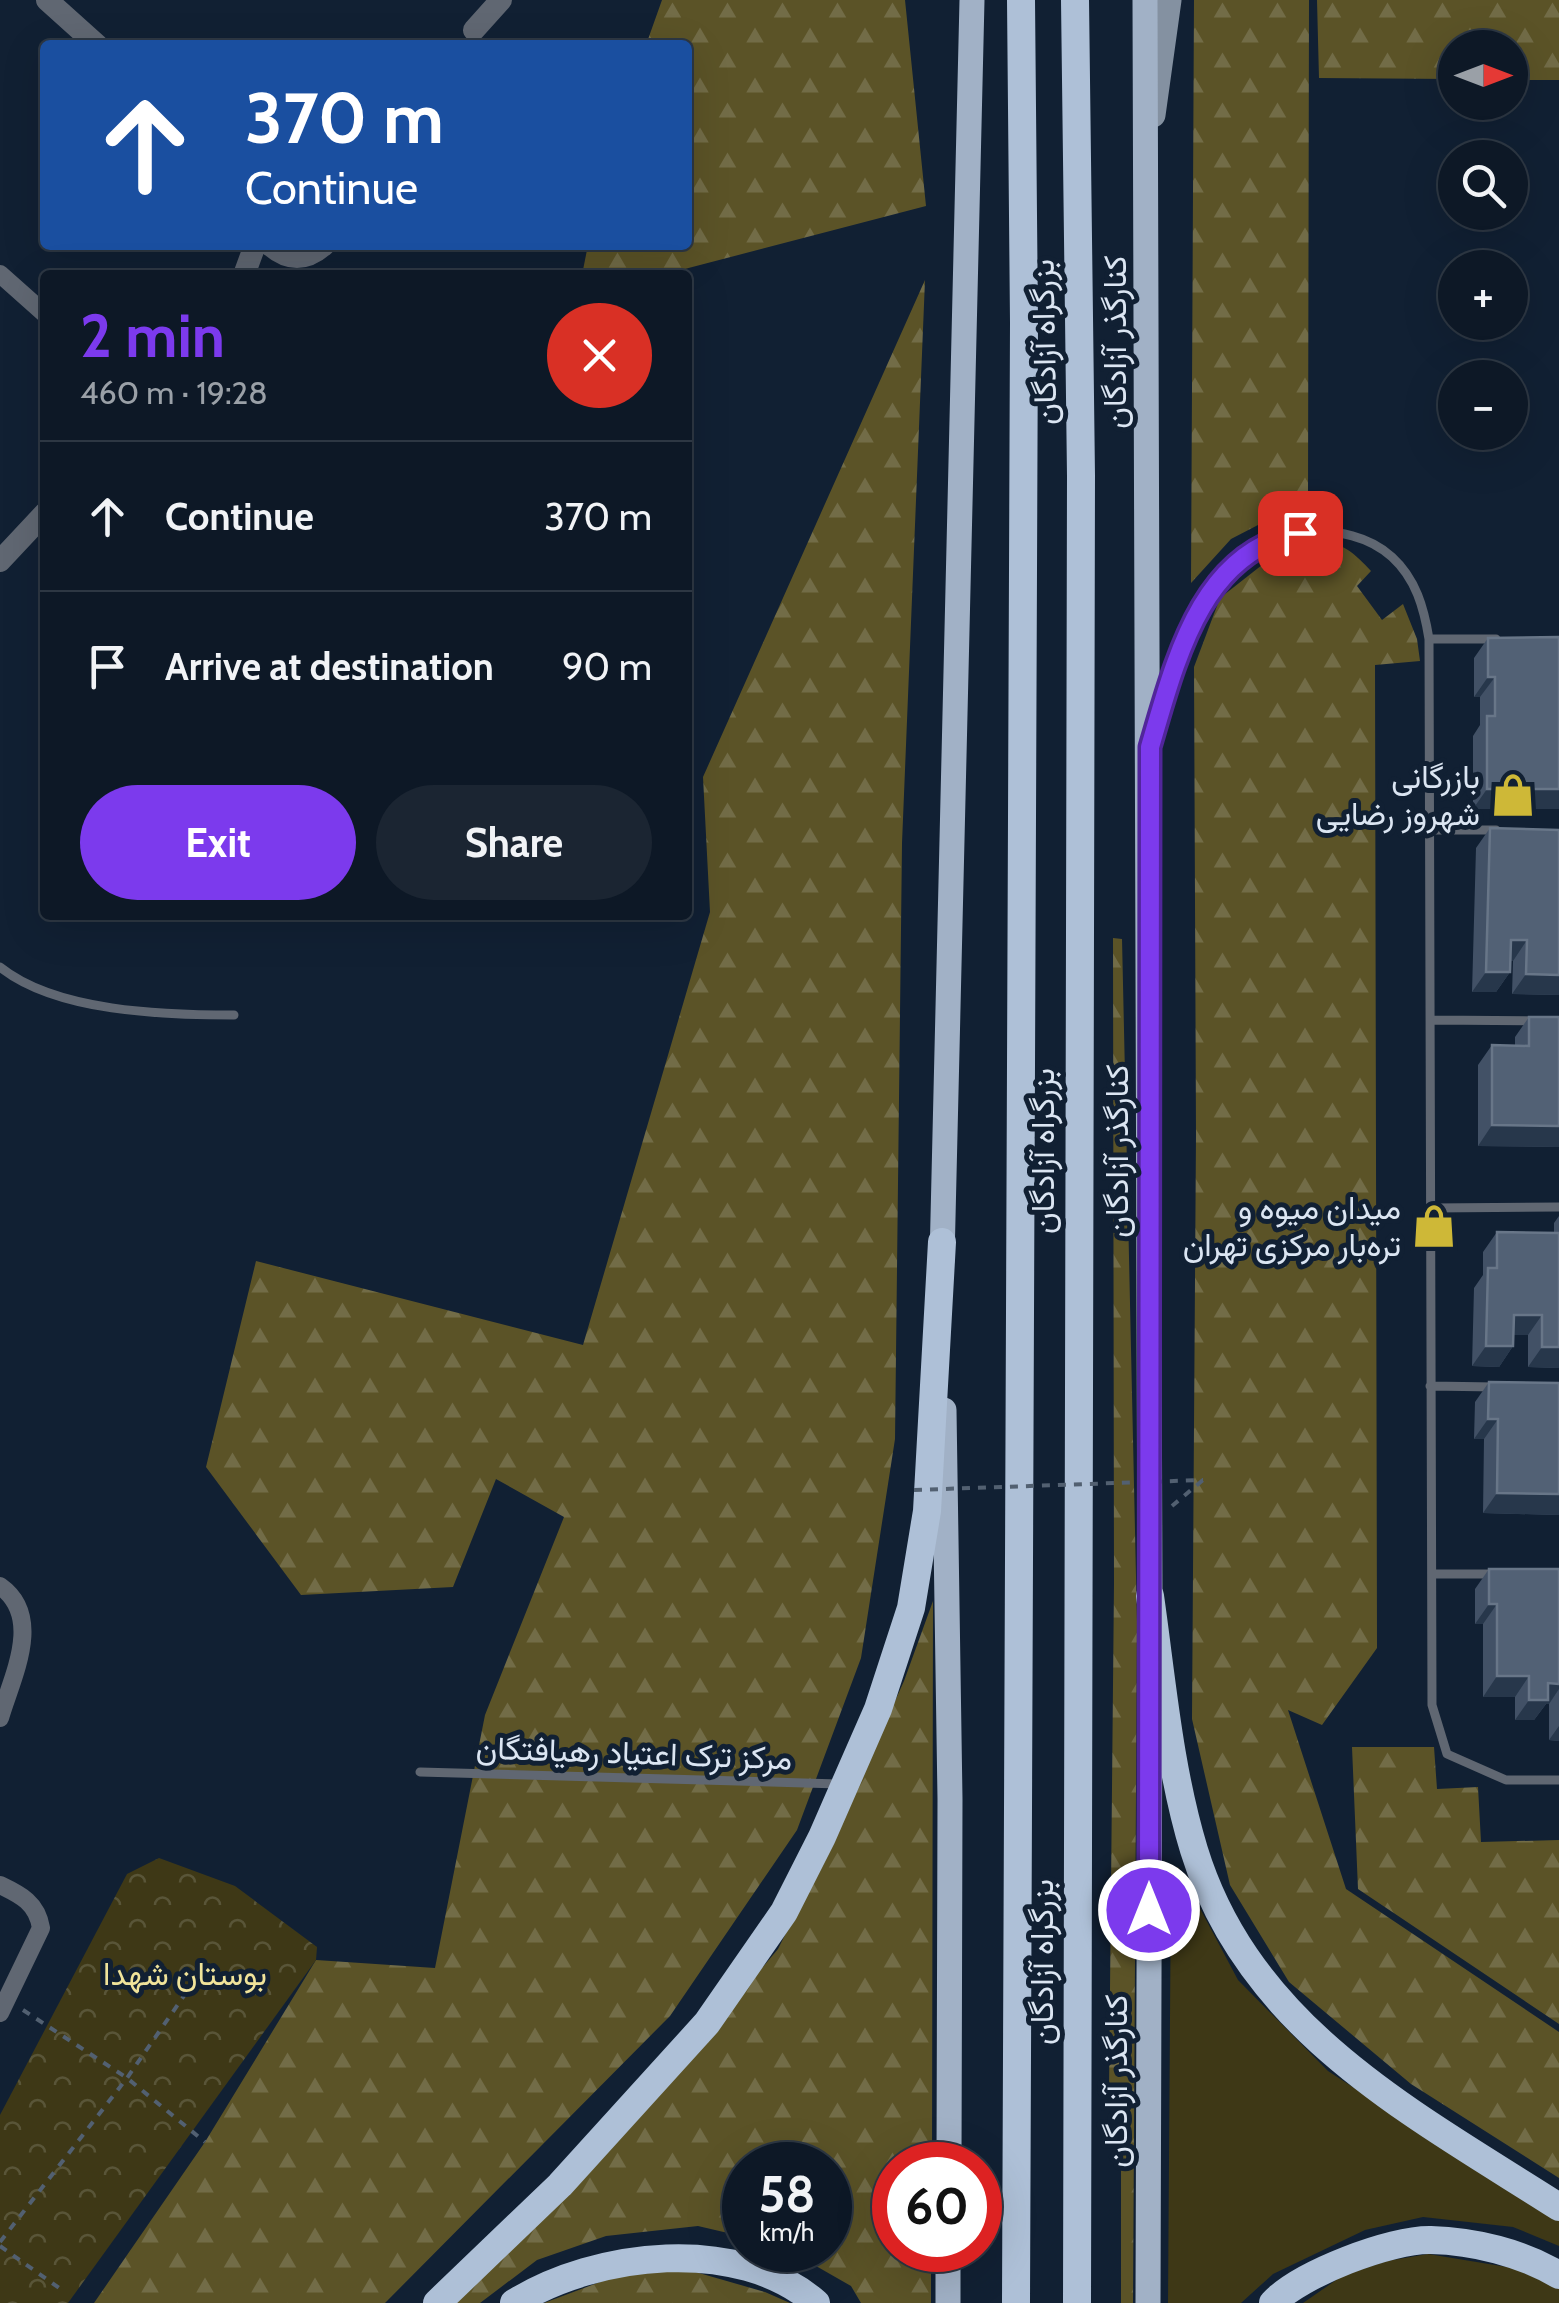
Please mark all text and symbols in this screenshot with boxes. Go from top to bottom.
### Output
north arrow [1438,30,1528,120]
map controls [1438,30,1528,450]
text: 370 m [245,75,444,161]
icon: ahead [80,80,210,210]
button: search [1438,140,1528,230]
text: Continue [245,161,418,215]
button: + [1438,250,1528,340]
street label: کنارگذر آزادگان [1095,255,1135,429]
street label: بزرگراه آزادگان [1023,259,1065,425]
text: 2 min [80,299,225,372]
button: close [547,303,652,408]
button: − [1438,360,1528,450]
text: 460 m · 19:28 [80,373,268,412]
icon: ahead [80,489,135,544]
pin [1258,491,1343,576]
text: Continue [165,493,314,540]
text: 370 m [544,493,652,540]
icon: arrive [1273,506,1328,561]
icon: arrive [80,639,135,694]
text: Arrive at destination [165,643,494,690]
text: 90 m [562,643,652,690]
place label: بازرگانی شهروز رضایی [1316,757,1480,834]
shop icon: بازرگانی شهروز رضایی [1489,771,1537,819]
button: Exit [80,785,356,900]
button: Share [376,785,652,900]
street label: کنارگذر آزادگان [1097,1064,1137,1238]
street label: بزرگراه آزادگان [1023,1068,1063,1234]
place label: میدان میوه و تره‌بار مرکزی تهران [1183,1188,1401,1265]
shop icon: میدان میوه و تره‌بار مرکزی تهران [1410,1202,1458,1250]
street label: مرکز ترک اعتیاد رهیافتگان [475,1727,793,1779]
position arrow [1097,1858,1201,1962]
street label: بزرگراه آزادگان [1022,1879,1062,2045]
park label: بوستان شهدا [103,1954,267,1994]
street label: کنارگذر آزادگان [1096,1994,1136,2168]
speed limit sign: 60 [872,2142,1002,2272]
text: 58 [758,2164,816,2225]
text: km/h [760,2217,814,2247]

